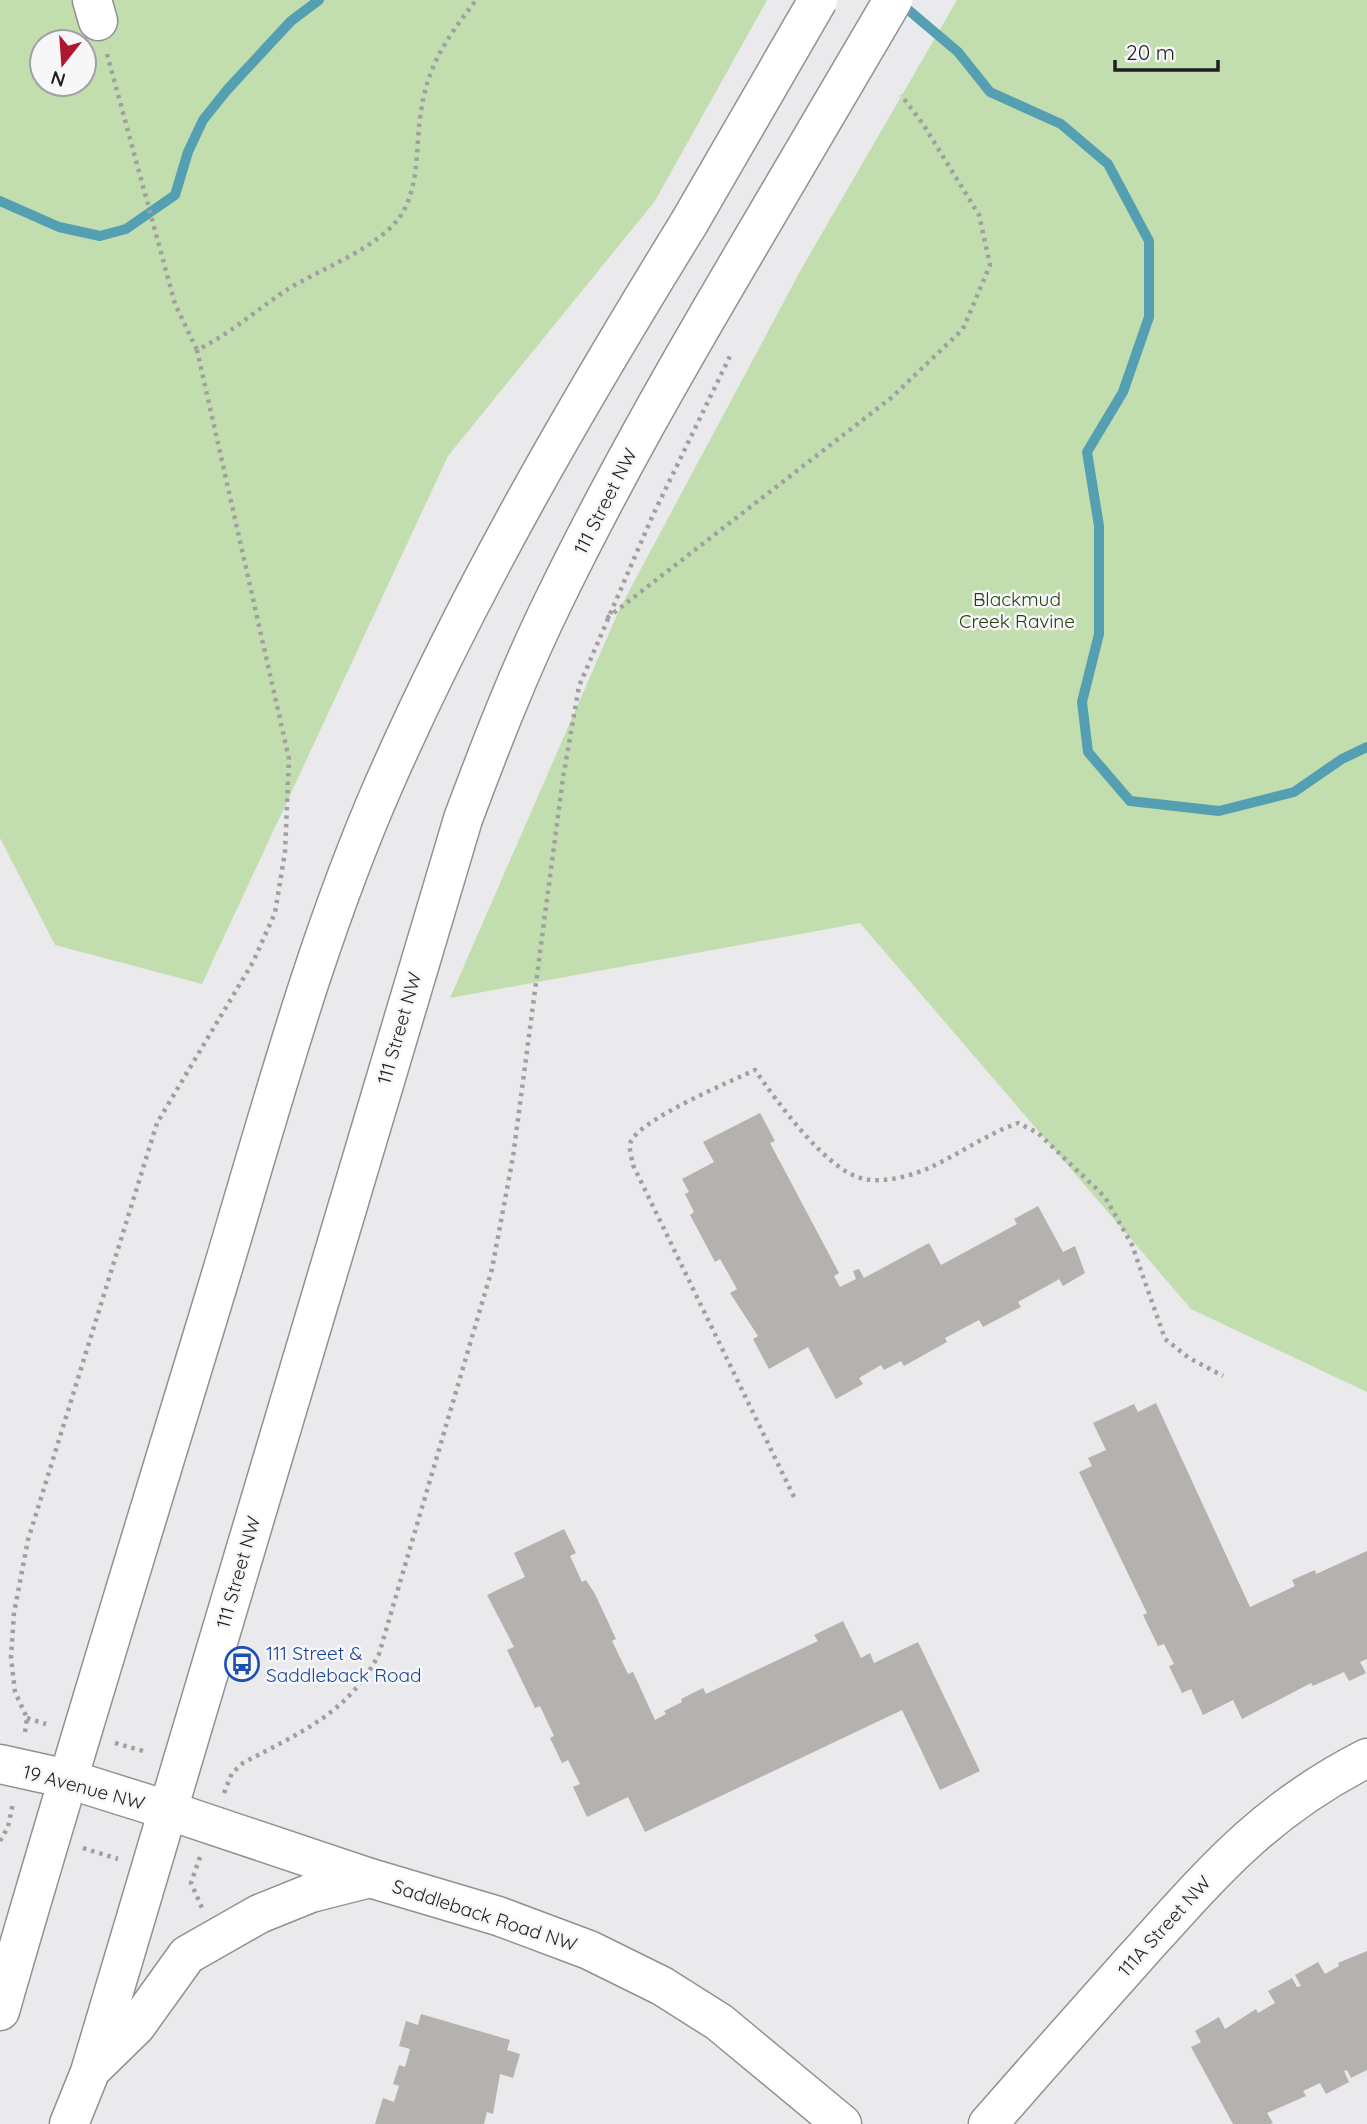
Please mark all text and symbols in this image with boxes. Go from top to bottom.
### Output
north arrow [28,28,98,98]
scale bar [1115,28,1218,72]
text: 20 m [1126,39,1175,65]
text: N [48,66,68,93]
street label: 111 Street NW [568,444,642,558]
park label: Blackmud Creek Ravine [959,587,1075,633]
street label: 111 Street NW [372,969,426,1087]
street label: 111 Street NW [211,1513,265,1631]
place label: 111 Street & Saddleback Road [266,1641,422,1687]
bus stop icon: 111 Street & Saddleback Road [223,1645,261,1683]
street label: 19 Avenue NW [20,1759,148,1815]
street label: 111A Street NW [1112,1870,1216,1982]
street label: Saddleback Road NW [390,1874,580,1956]

